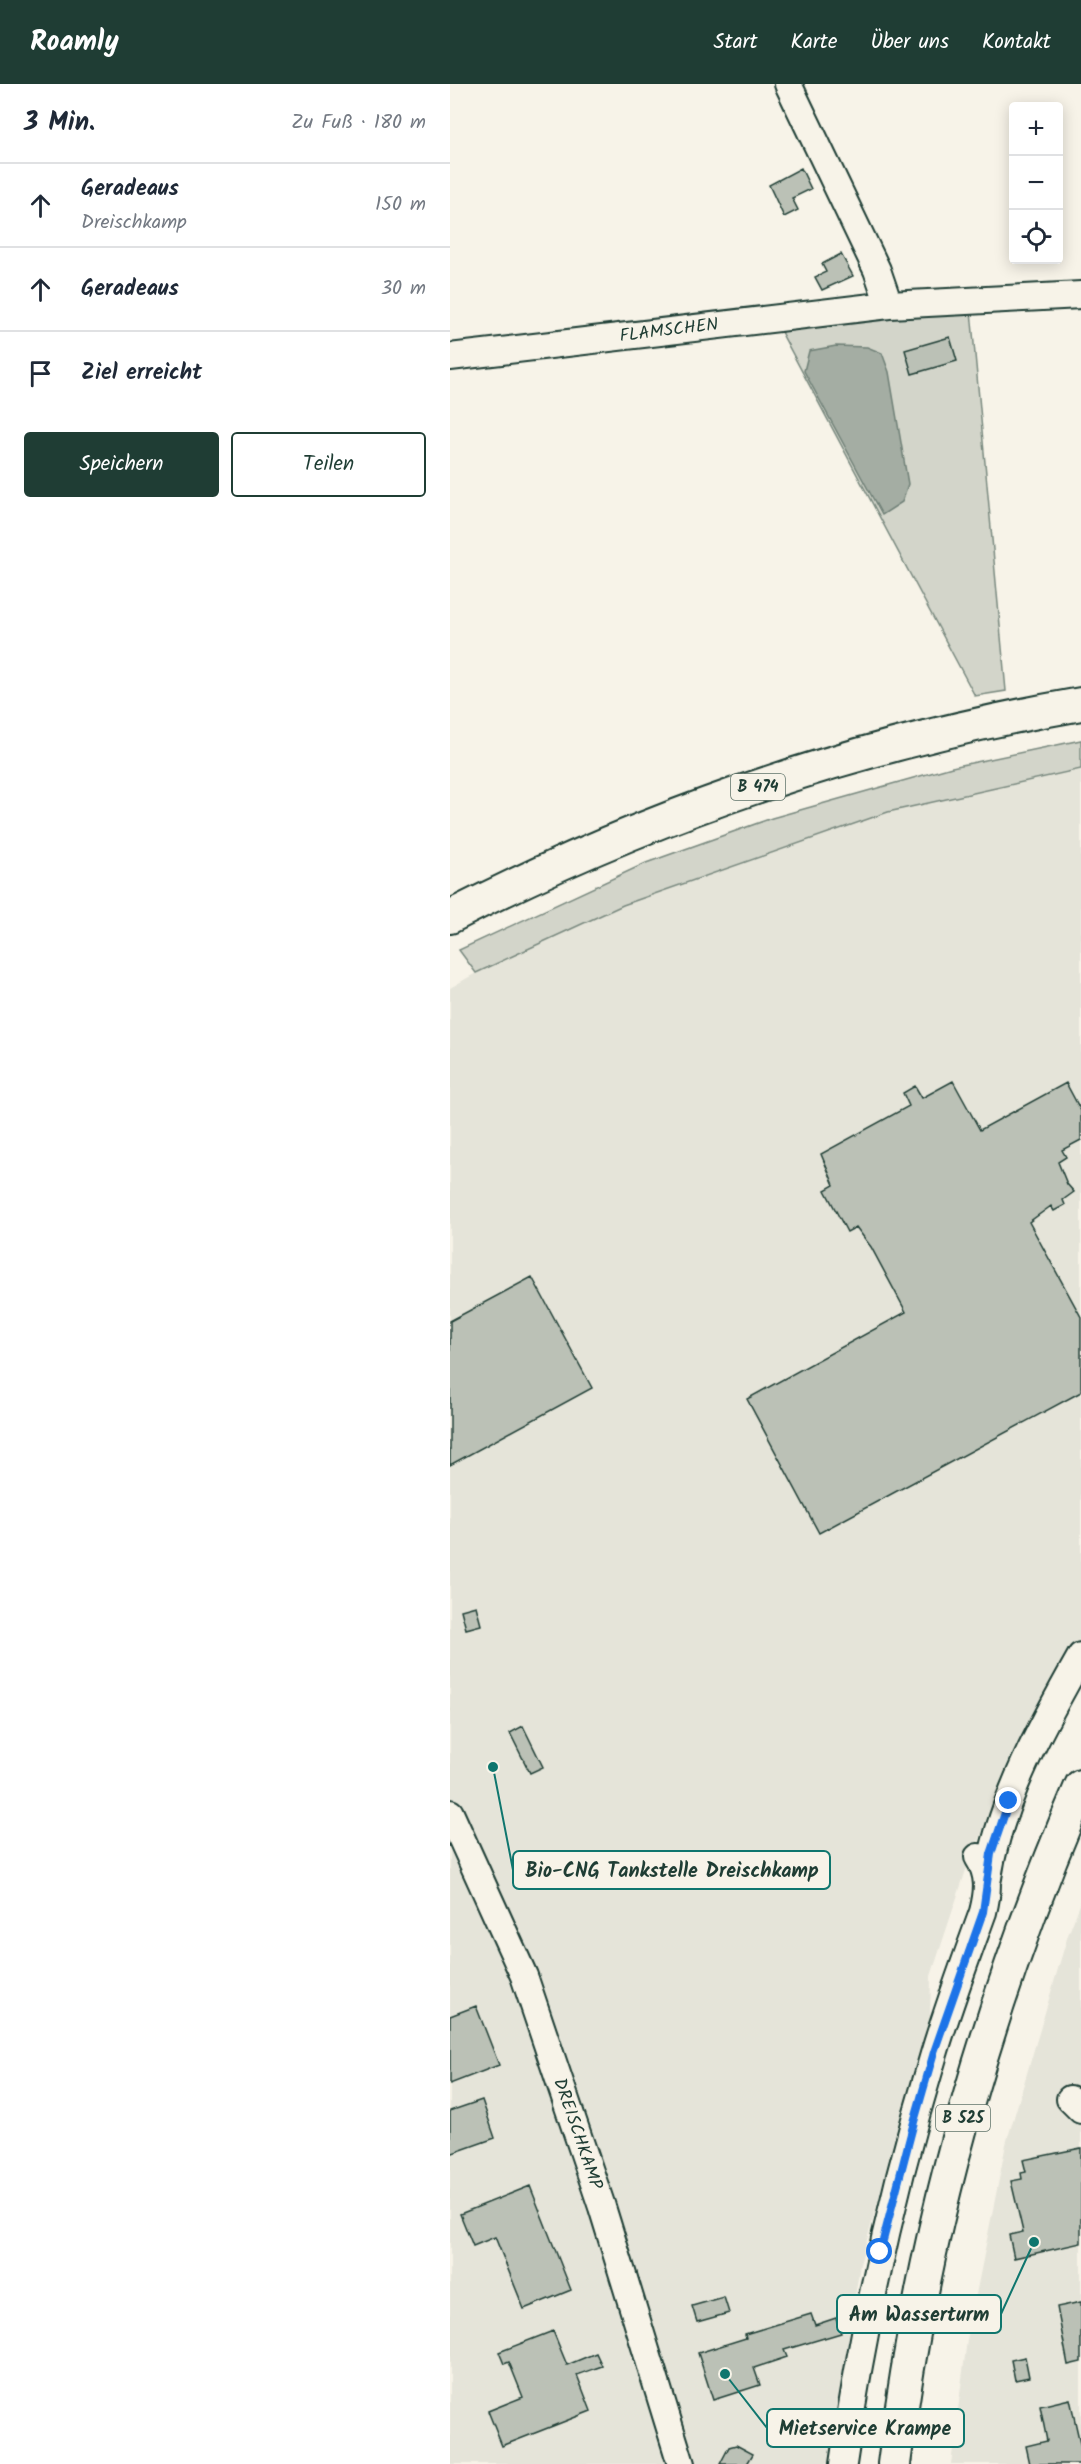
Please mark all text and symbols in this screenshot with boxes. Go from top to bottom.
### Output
text: Roamly [30,20,119,65]
text: Start [713,26,758,59]
text: Karte [791,26,837,59]
text: Über uns [870,26,949,59]
text: Kontakt [982,26,1051,59]
text: 3 Min. [24,102,95,144]
map controls [1009,102,1063,264]
button: + [1009,102,1063,156]
text: Zu Fuß · 180 m [291,107,426,139]
button: − [1009,156,1063,210]
text: Geradeaus [81,172,179,207]
icon: ahead [24,189,57,222]
text: 150 m [375,189,426,221]
text: Dreischkamp [81,207,187,239]
button: locate [1009,210,1063,264]
text: Geradeaus [81,272,179,307]
icon: ahead [24,273,57,306]
text: 30 m [381,273,426,305]
street label: FLAMSCHEN [618,311,720,351]
text: Ziel erreicht [81,356,202,391]
icon: arrive [24,357,57,390]
button: Speichern [24,432,219,497]
button: Teilen [231,432,426,497]
road number: B 474 [731,774,785,800]
route end [995,1787,1021,1813]
callout: Bio-CNG Tankstelle Dreischkamp [513,1851,830,1889]
text: Bio-CNG Tankstelle Dreischkamp [525,1856,819,1888]
street label: DREISCHKAMP [544,2074,610,2195]
road number: B 525 [936,2105,990,2131]
route start [866,2238,892,2264]
callout: Am Wasserturm [837,2295,1001,2333]
text: Am Wasserturm [849,2300,989,2332]
callout: Mietservice Krampe [767,2409,964,2447]
text: Mietservice Krampe [779,2414,952,2446]

